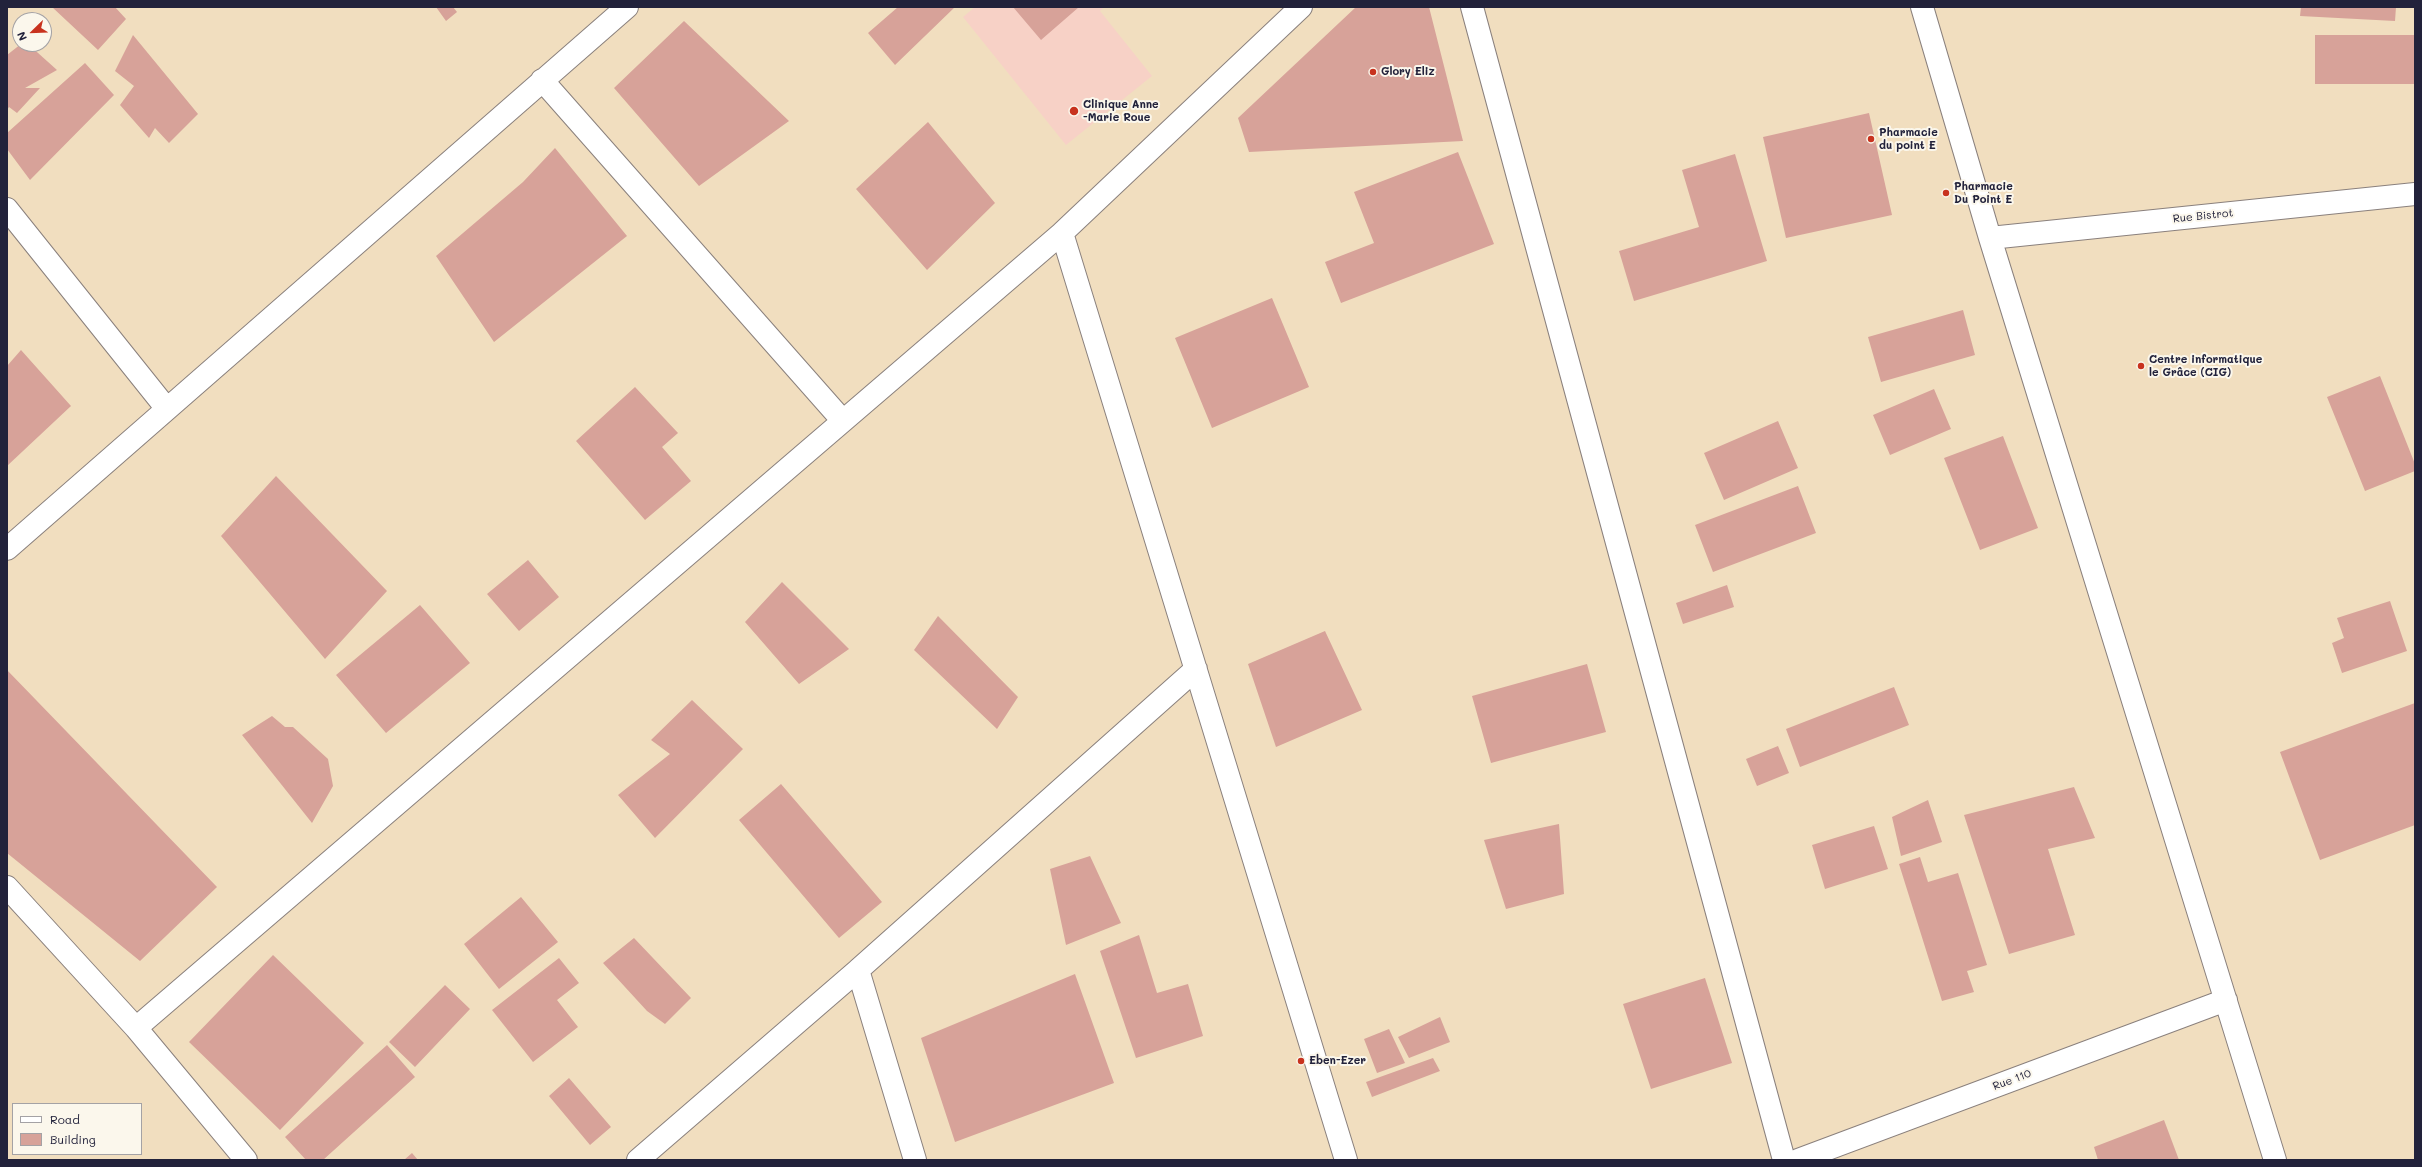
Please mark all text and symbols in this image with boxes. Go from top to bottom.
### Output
north arrow [12,12,52,52]
text: N [13,30,30,43]
place label: Glory Eliz [1381,65,1435,79]
marker: Glory Eliz [1368,67,1378,77]
place label: Clinique Anne -Marie Roue [1083,98,1159,124]
marker: Clinique Anne -Marie Roue [1068,105,1080,117]
place label: Pharmacie du point E [1879,126,1938,152]
marker: Pharmacie du point E [1866,134,1876,144]
place label: Pharmacie Du Point E [1954,180,2013,206]
marker: Pharmacie Du Point E [1941,188,1951,198]
street label: Rue Bistrot [2172,206,2234,226]
place label: Centre informatique le Grâce (CIG) [2149,353,2262,379]
marker: Centre informatique le Grâce (CIG) [2136,361,2146,371]
place label: Eben-Ezer [1309,1054,1366,1068]
marker: Eben-Ezer [1296,1056,1306,1066]
street label: Rue 110 [1991,1067,2033,1093]
legend [12,1103,142,1155]
text: Road [50,1111,80,1127]
text: Building [50,1131,96,1147]

